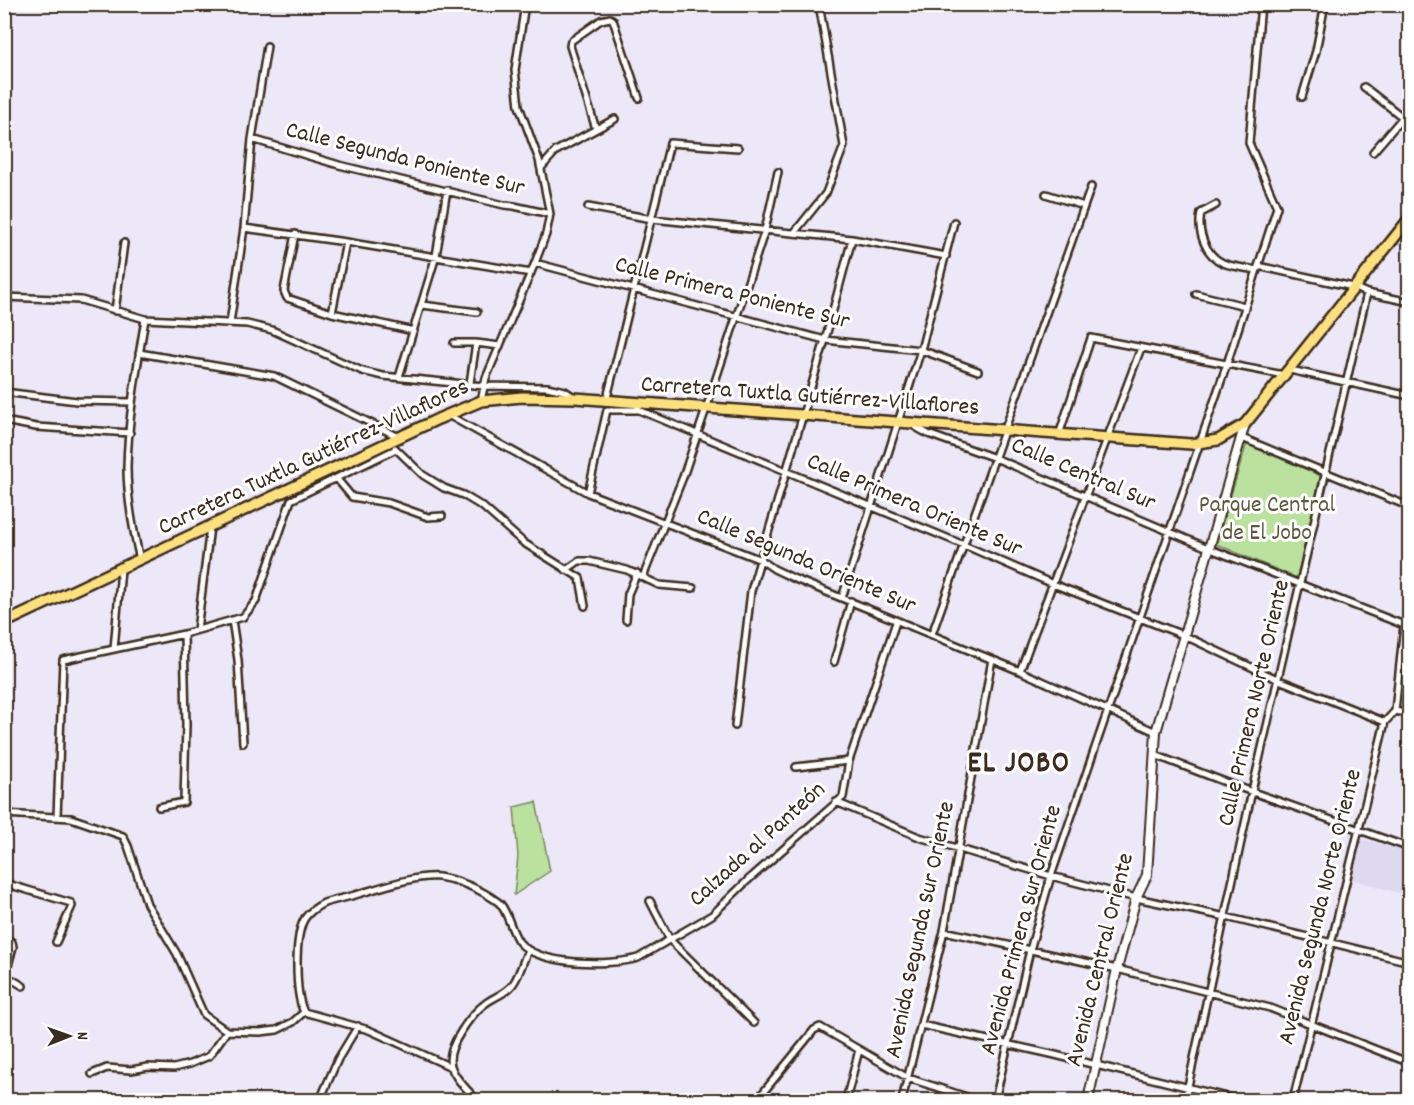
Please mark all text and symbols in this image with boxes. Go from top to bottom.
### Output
street label: Calle Segunda Poniente Sur [282,114,528,206]
street label: Calle Primera Poniente Sur [611,248,853,340]
street label: Carretera Tuxtla Gutiérrez-Villaflores [640,368,980,426]
street label: Carretera Tuxtla Gutiérrez-Villaflores [153,371,475,545]
street label: Calle Central Sur [1005,429,1161,521]
street label: Calle Primera Oriente Sur [801,445,1027,567]
park label: Parque Central de El Jobo [1199,489,1335,551]
street label: Calle Segunda Oriente Sur [691,500,921,624]
street label: Calle Primera Norte Oriente [1210,576,1300,830]
district label: EL JOBO [968,744,1070,787]
street label: Avenida Segunda Norte Oriente [1270,766,1372,1048]
street label: Calzada al Panteón [682,774,834,916]
street label: Avenida Segunda Sur Oriente [877,798,965,1062]
street label: Avenida Primera Sur Oriente [972,801,1072,1059]
street label: Avenida Central Oriente [1058,850,1144,1070]
north arrow [39,1006,99,1066]
text: N [70,1032,93,1040]

